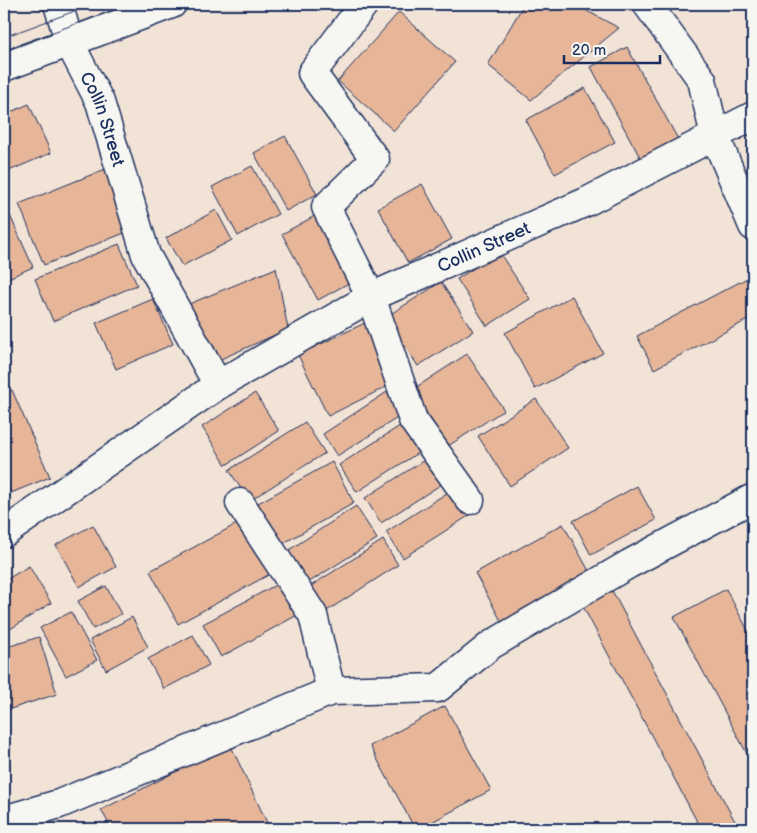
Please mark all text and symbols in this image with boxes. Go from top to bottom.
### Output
scale bar [564,32,661,64]
text: 20 m [572,41,606,60]
street label: Collin Street [75,68,129,169]
street label: Collin Street [434,218,534,277]

